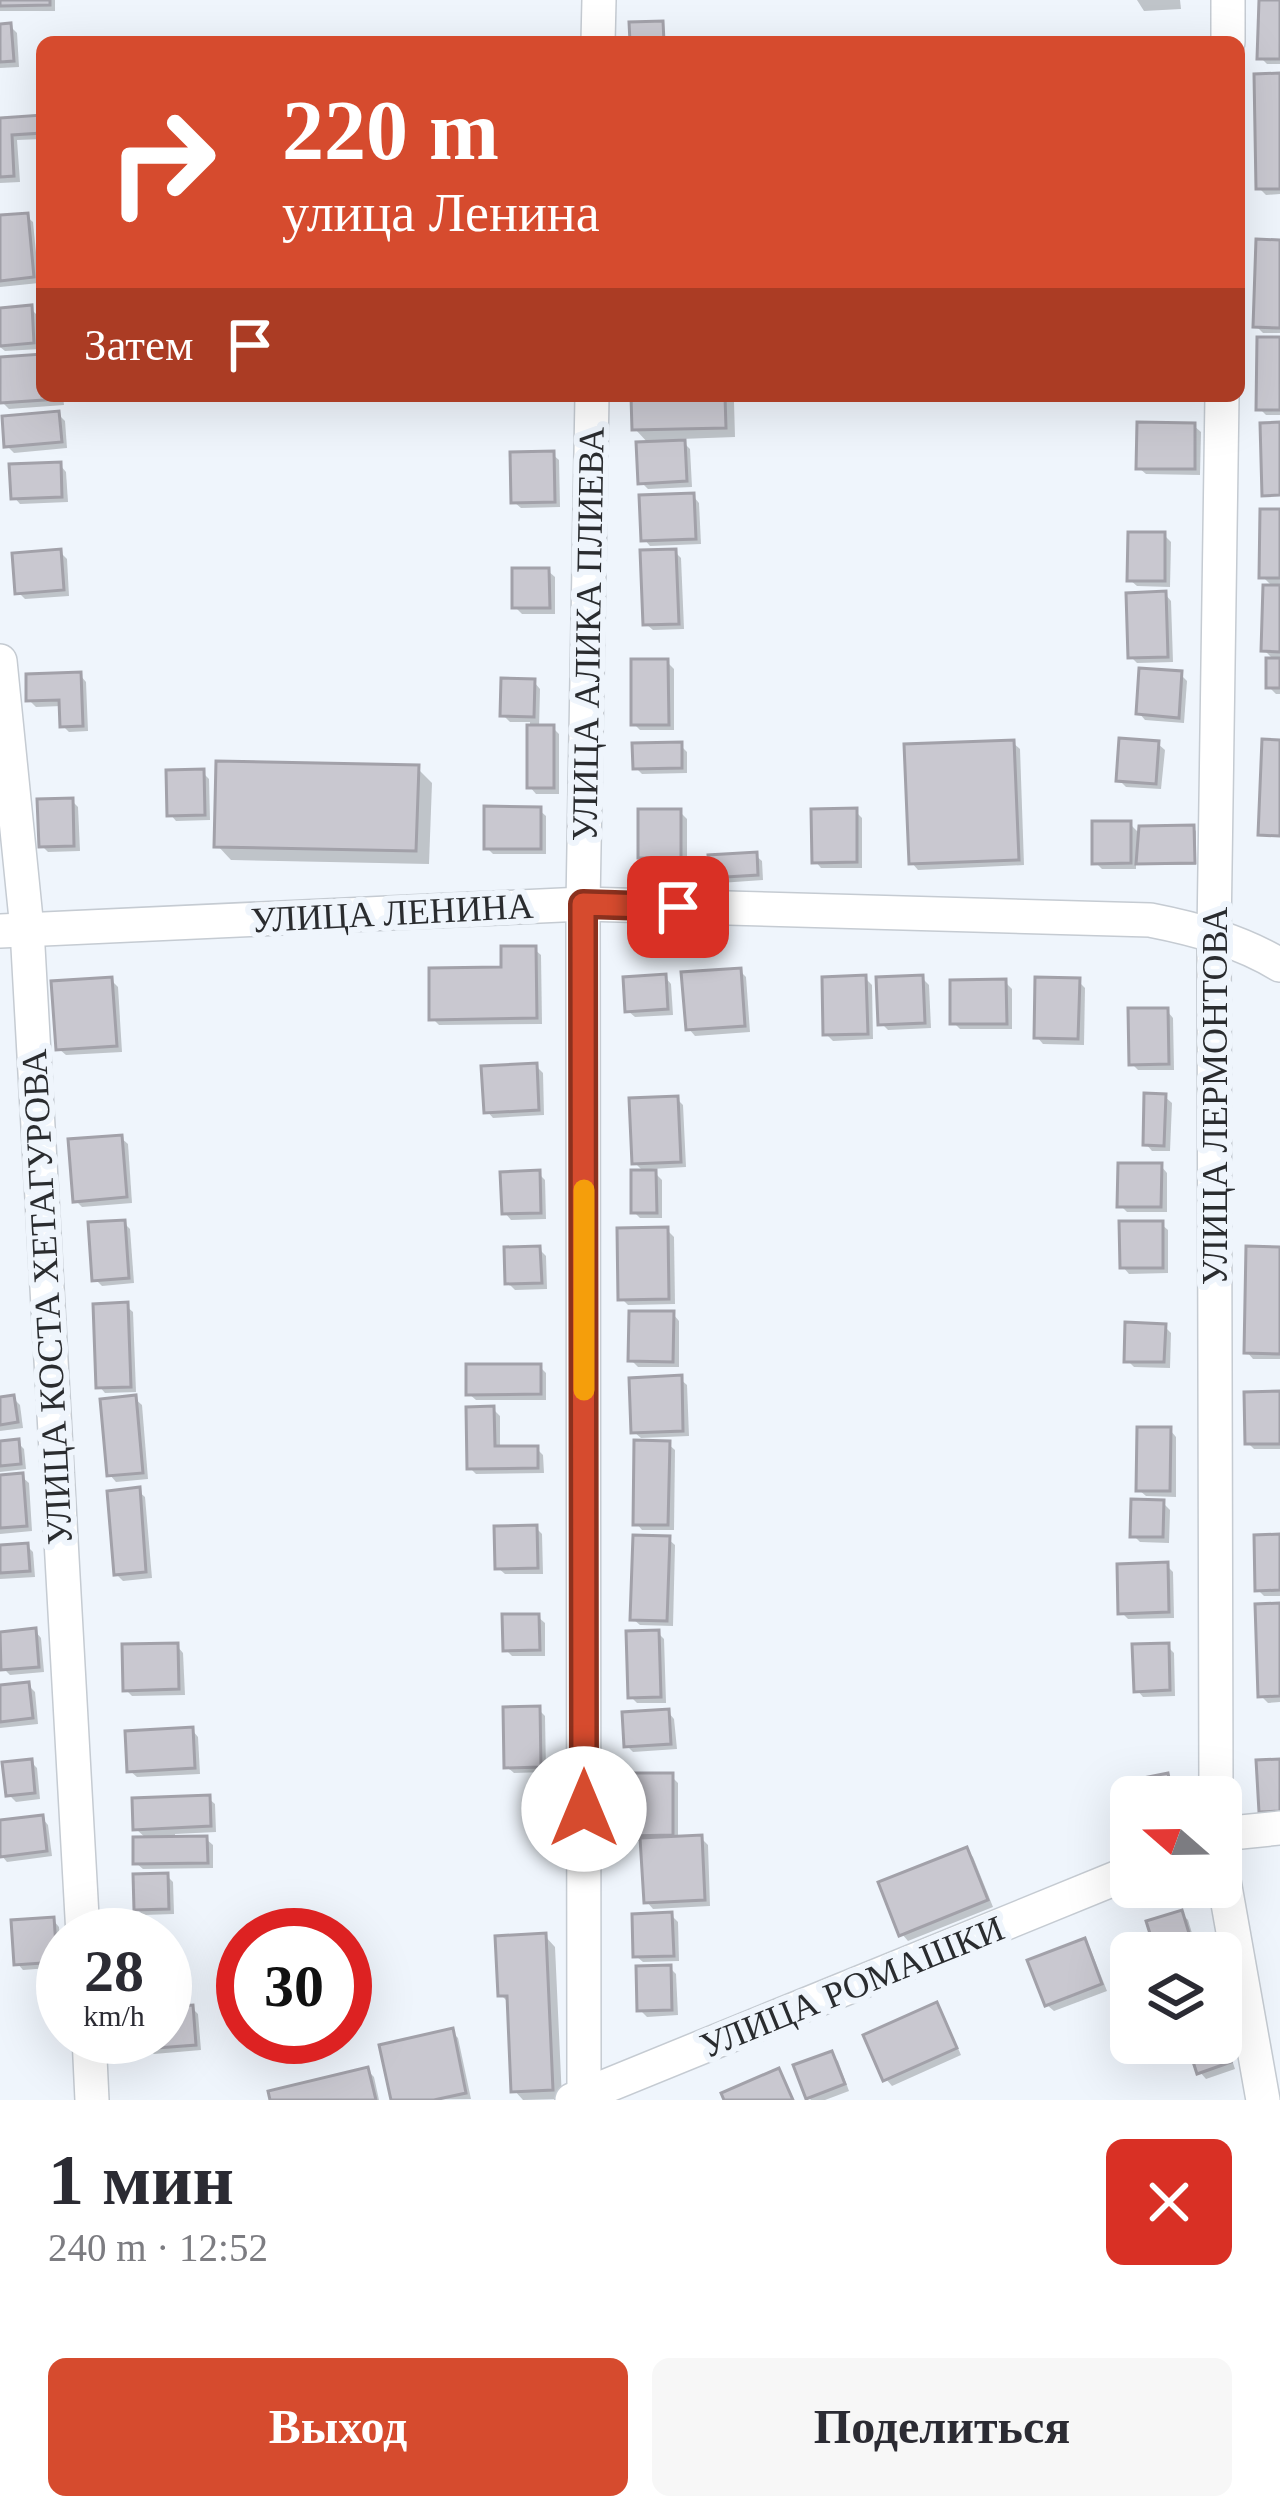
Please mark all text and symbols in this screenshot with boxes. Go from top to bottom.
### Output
icon: right [84,84,240,240]
text: 220 m [282,84,499,177]
text: улица Ленина [282,183,600,243]
icon: arrive [217,312,283,378]
text: Затем [84,320,193,370]
street label: УЛИЦА АЛИКА ПЛИЕВА [564,426,612,842]
pin [627,856,729,958]
icon: arrive [645,874,711,940]
street label: УЛИЦА ЛЕНИНА [250,886,534,940]
street label: УЛИЦА ЛЕРМОНТОВА [1195,907,1235,1285]
street label: УЛИЦА КОСТА ХЕТАГУРОВА [14,1048,80,1546]
position arrow [521,1746,647,1872]
north arrow [1110,1776,1242,1908]
map controls [1110,1776,1242,2064]
speed limit sign: 30 [216,1908,372,2064]
street label: УЛИЦА РОМАШКИ [694,1908,1010,2066]
button: layers [1110,1932,1242,2064]
text: 28 [84,1938,144,2004]
text: km/h [83,1999,145,2032]
button: close [1106,2139,1232,2265]
text: 1 мин [48,2140,234,2220]
text: 240 m · 12:52 [48,2226,268,2269]
button: Выход [48,2358,628,2496]
button: Поделиться [652,2358,1232,2496]

